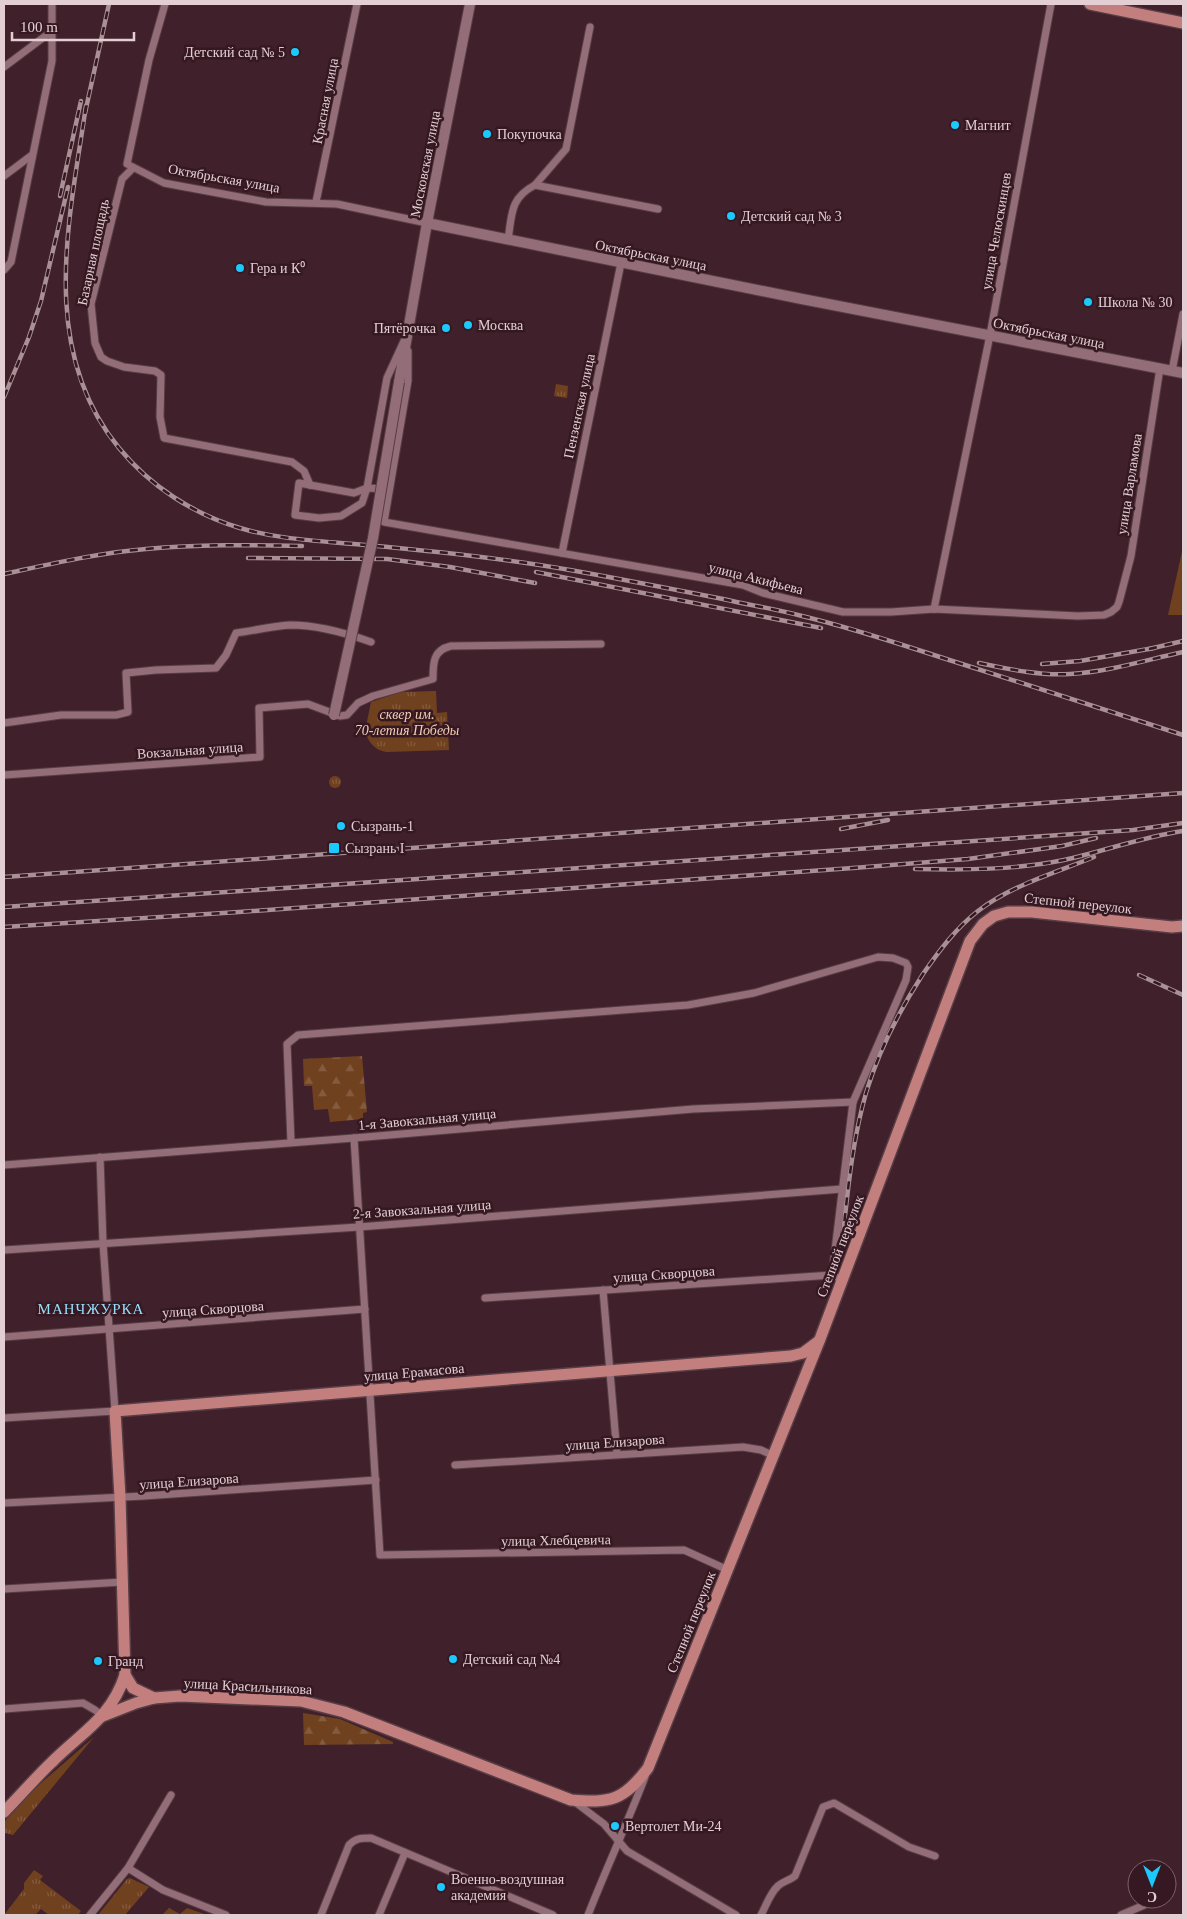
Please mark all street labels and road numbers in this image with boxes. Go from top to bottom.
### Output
street label: Красная улица [310,56,341,145]
street label: Московская улица [408,108,443,219]
street label: Октябрьская улица [167,161,282,196]
street label: улица Челюскинцев [979,171,1014,291]
street label: Базарная площадь [75,197,112,307]
street label: Октябрьская улица [594,237,709,274]
street label: Октябрьская улица [992,315,1107,352]
street label: Пензенская улица [561,352,598,460]
street label: улица Варламова [1114,432,1145,536]
street label: улица Акифьева [707,559,805,598]
street label: Вокзальная улица [136,739,244,762]
street label: Степной переулок [1023,890,1133,917]
street label: 1-я Завокзальная улица [357,1106,497,1133]
street label: Степной переулок [814,1193,867,1299]
street label: 2-я Завокзальная улица [352,1197,492,1222]
street label: улица Скворцова [613,1263,716,1286]
street label: улица Скворцова [162,1298,265,1321]
street label: улица Ерамасова [363,1361,466,1384]
street label: улица Елизарова [565,1431,666,1453]
street label: улица Елизарова [139,1470,240,1492]
street label: улица Хлебцевича [501,1532,612,1549]
street label: Степной переулок [664,1569,719,1675]
street label: улица Красильникова [183,1676,313,1697]

